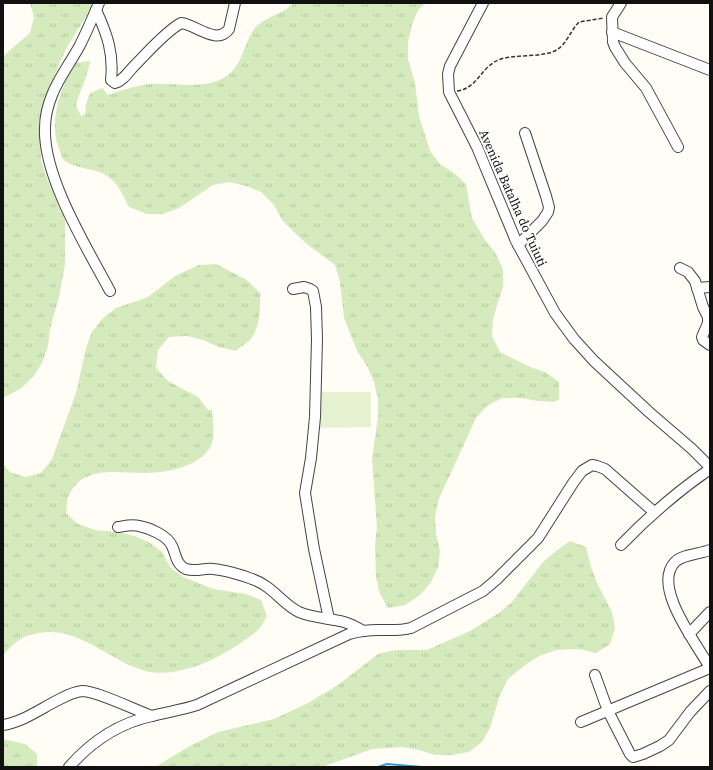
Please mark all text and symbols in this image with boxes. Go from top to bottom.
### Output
street label: Avenida Batalha do Tuiuti [475,127,551,269]

